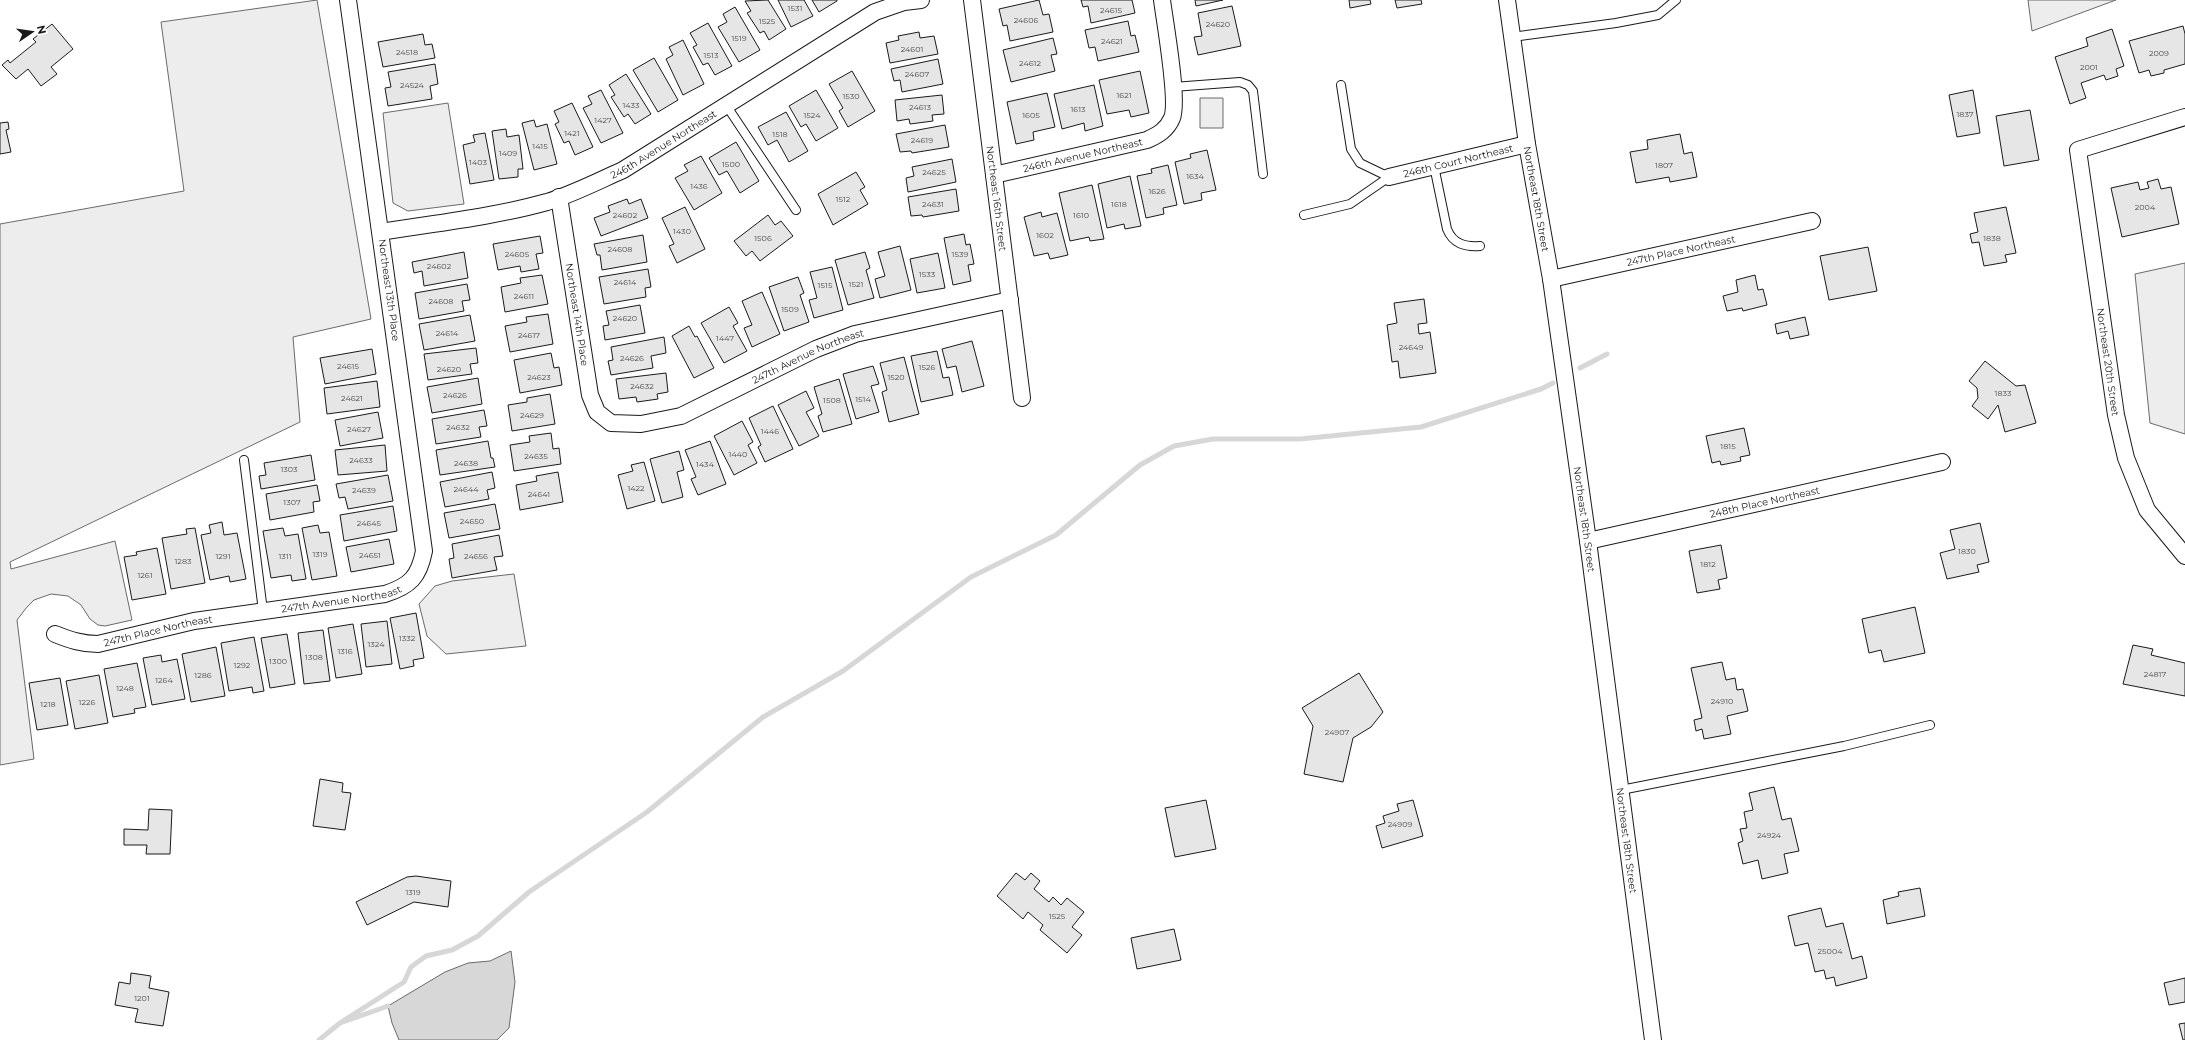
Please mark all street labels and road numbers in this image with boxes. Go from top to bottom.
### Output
street label: 246th Avenue Northeast [608,107,719,181]
street label: 246th Avenue Northeast [1022,135,1144,175]
street label: 246th Court Northeast [1402,141,1514,180]
street label: Northeast 16th Street [984,145,1010,252]
street label: Northeast 18th Street [1521,145,1552,252]
street label: 247th Place Northeast [1625,232,1736,269]
street label: Northeast 13th Place [375,238,403,342]
street label: Northeast 14th Place [563,262,592,367]
street label: Northeast 20th Street [2094,307,2123,417]
street label: 247th Avenue Northeast [750,326,865,386]
street label: Northeast 18th Street [1571,465,1598,573]
street label: 248th Place Northeast [1708,483,1821,520]
street label: 247th Avenue Northeast [280,582,403,615]
street label: 247th Place Northeast [102,612,213,649]
street label: Northeast 18th Street [1614,787,1640,894]

